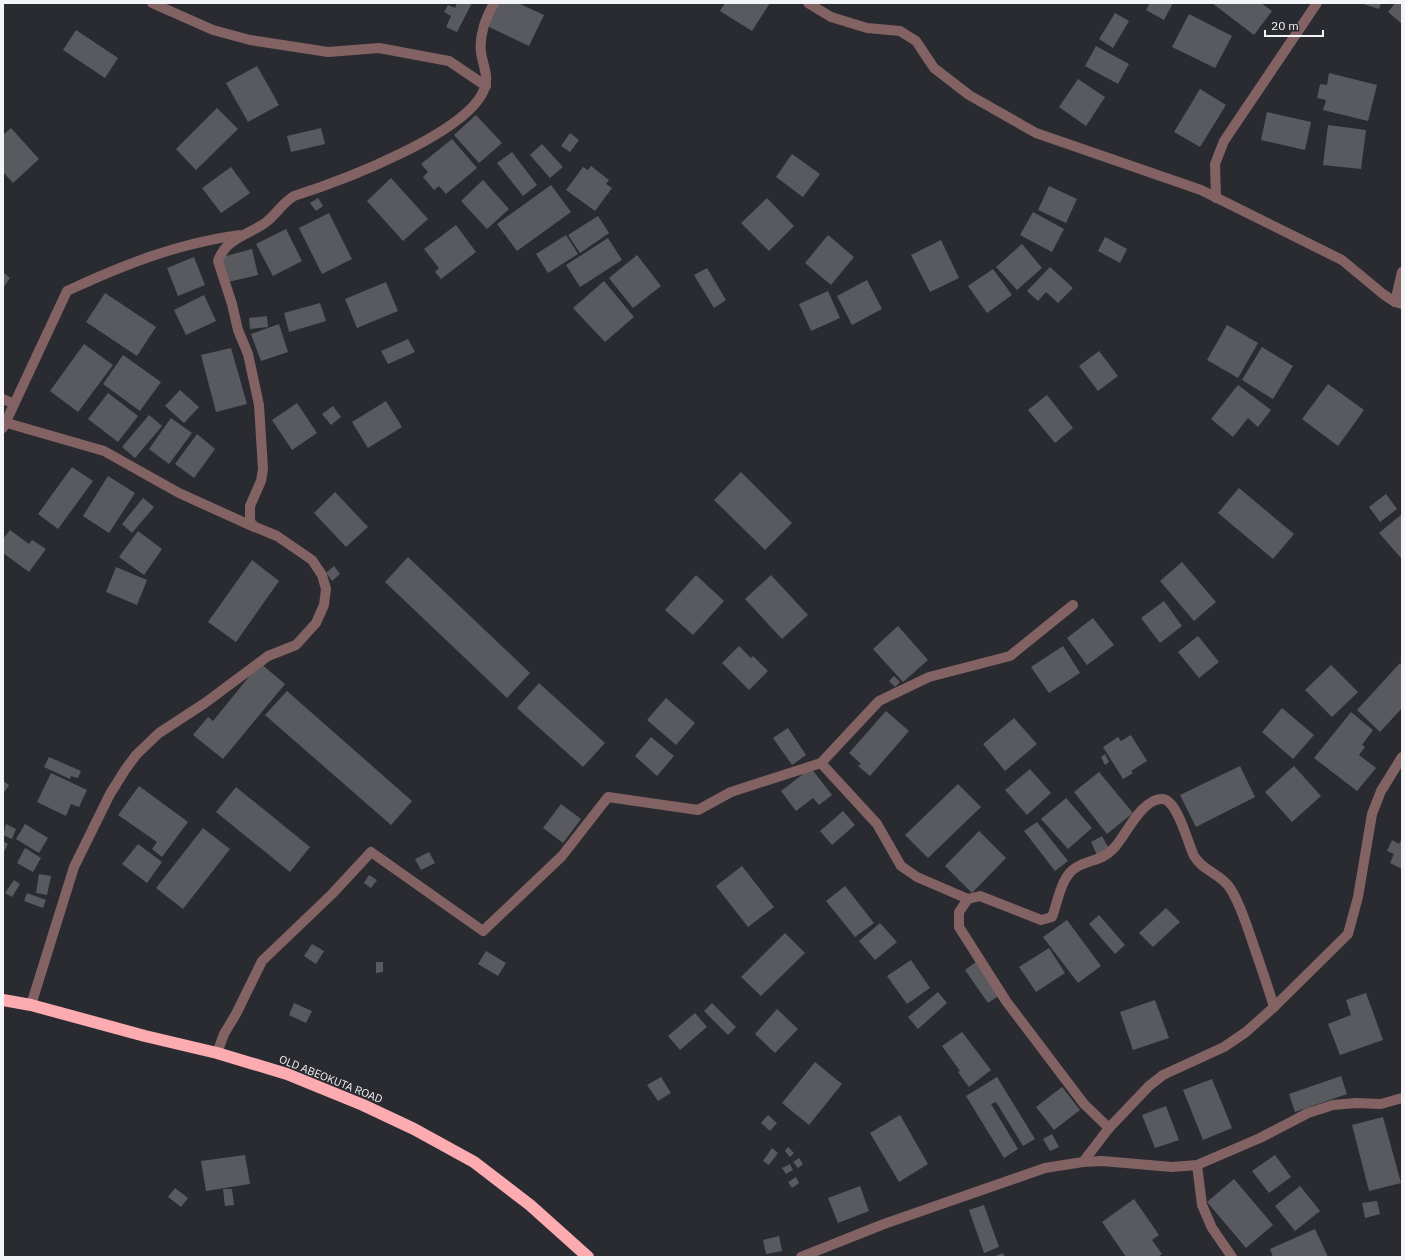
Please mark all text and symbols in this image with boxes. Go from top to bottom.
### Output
scale bar [1265,12,1323,38]
text: 20 m [1271,18,1299,33]
street label: OLD ABEOKUTA ROAD [277,1052,385,1106]

